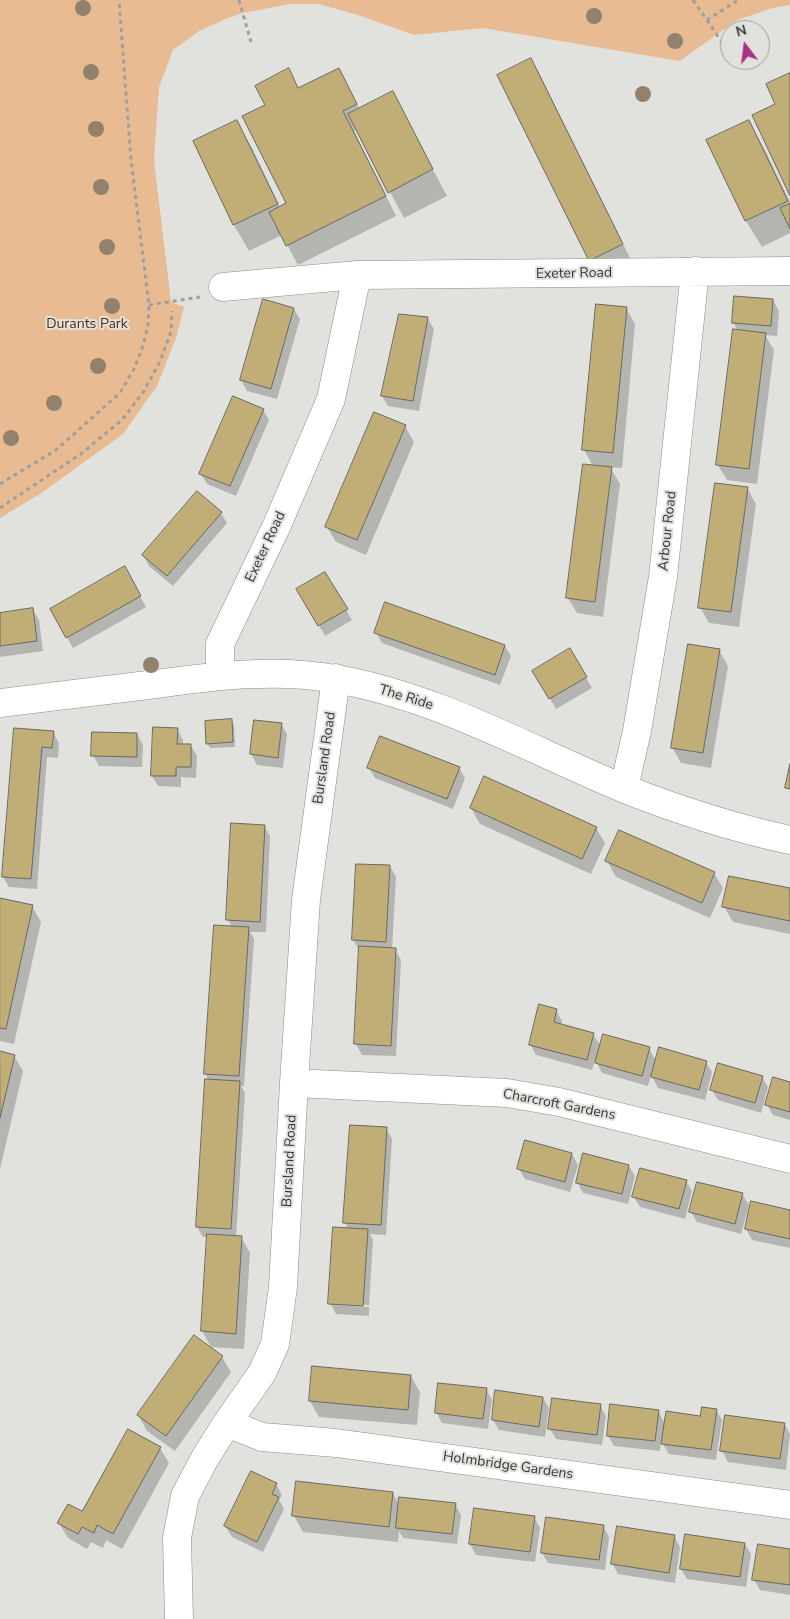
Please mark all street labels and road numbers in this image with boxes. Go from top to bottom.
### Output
street label: Exeter Road [536,265,612,283]
street label: Arbour Road [655,490,681,572]
street label: Exeter Road [242,509,290,585]
street label: The Ride [377,682,435,714]
street label: Bursland Road [310,711,340,805]
street label: Charcroft Gardens [501,1086,617,1124]
street label: Bursland Road [279,1114,301,1208]
street label: Holmbridge Gardens [442,1449,574,1483]

